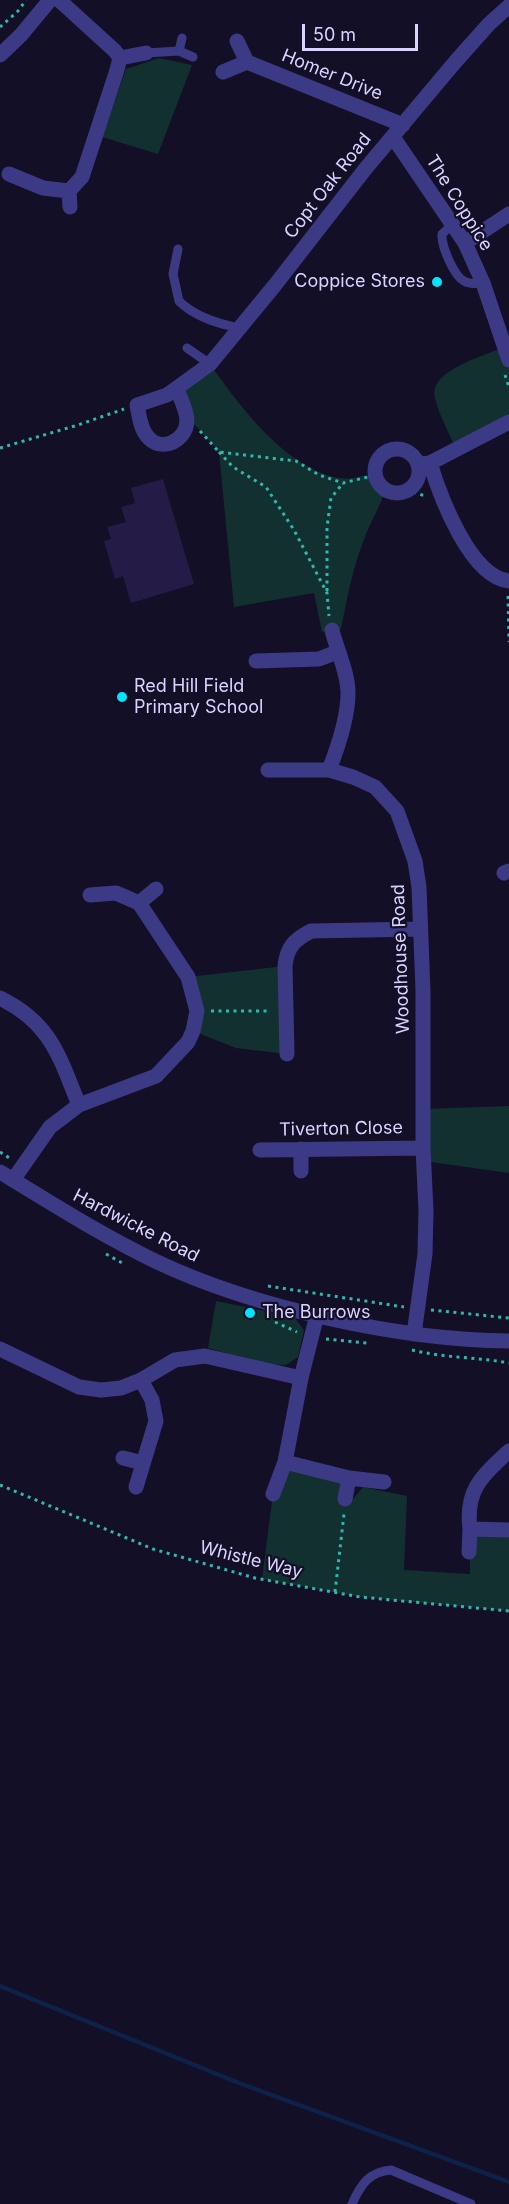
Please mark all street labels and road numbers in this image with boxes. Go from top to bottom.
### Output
street label: Homer Drive [278,45,386,105]
street label: Copt Oak Road [280,129,376,243]
street label: The Coppice [421,151,497,255]
street label: Woodhouse Road [388,884,414,1034]
street label: Tiverton Close [279,1117,403,1141]
street label: Hardwicke Road [69,1185,203,1267]
street label: Whistle Way [198,1537,304,1583]

